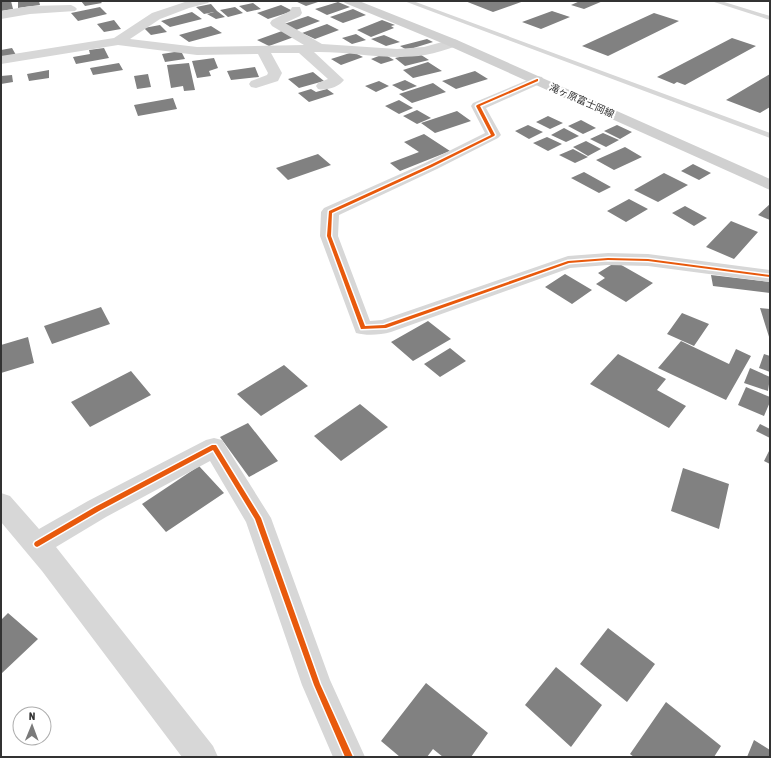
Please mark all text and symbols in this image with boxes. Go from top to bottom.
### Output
street label: 滝ヶ原富士岡線 [548,81,616,120]
north arrow [12,706,52,746]
text: N [29,710,36,722]

